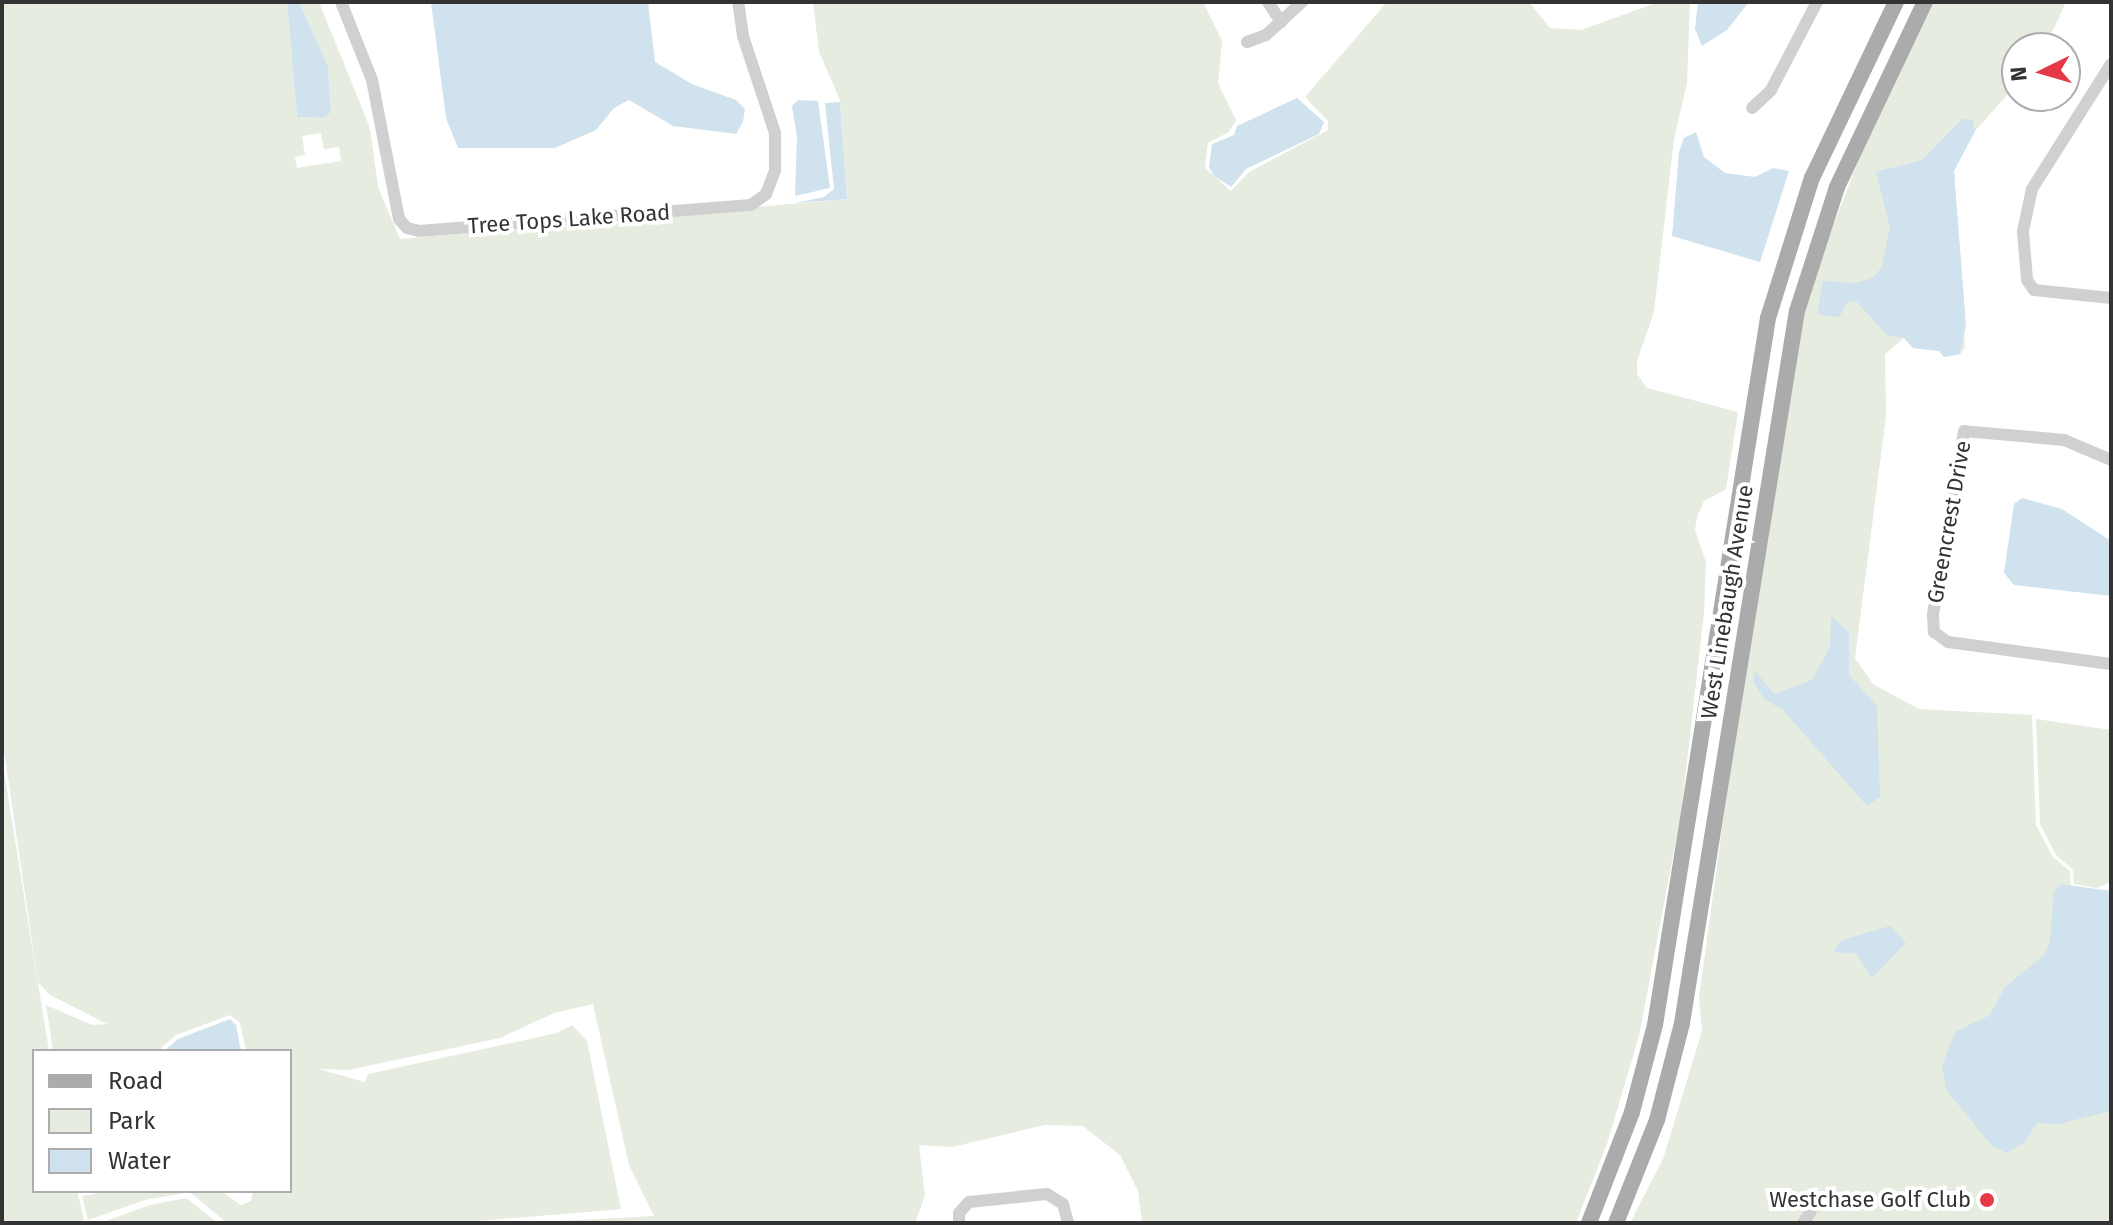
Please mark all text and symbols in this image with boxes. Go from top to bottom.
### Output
north arrow [2001,32,2081,112]
text: N [2005,66,2033,82]
street label: Tree Tops Lake Road [467,199,671,239]
street label: Greencrest Drive [1922,439,1976,605]
street label: West Linebaugh Avenue [1695,483,1759,721]
legend [32,1049,292,1193]
text: Road [108,1067,163,1095]
text: Park [108,1107,155,1135]
text: Water [108,1147,171,1175]
place label: Westchase Golf Club [1769,1187,1971,1213]
marker: Westchase Golf Club [1978,1191,1996,1209]

